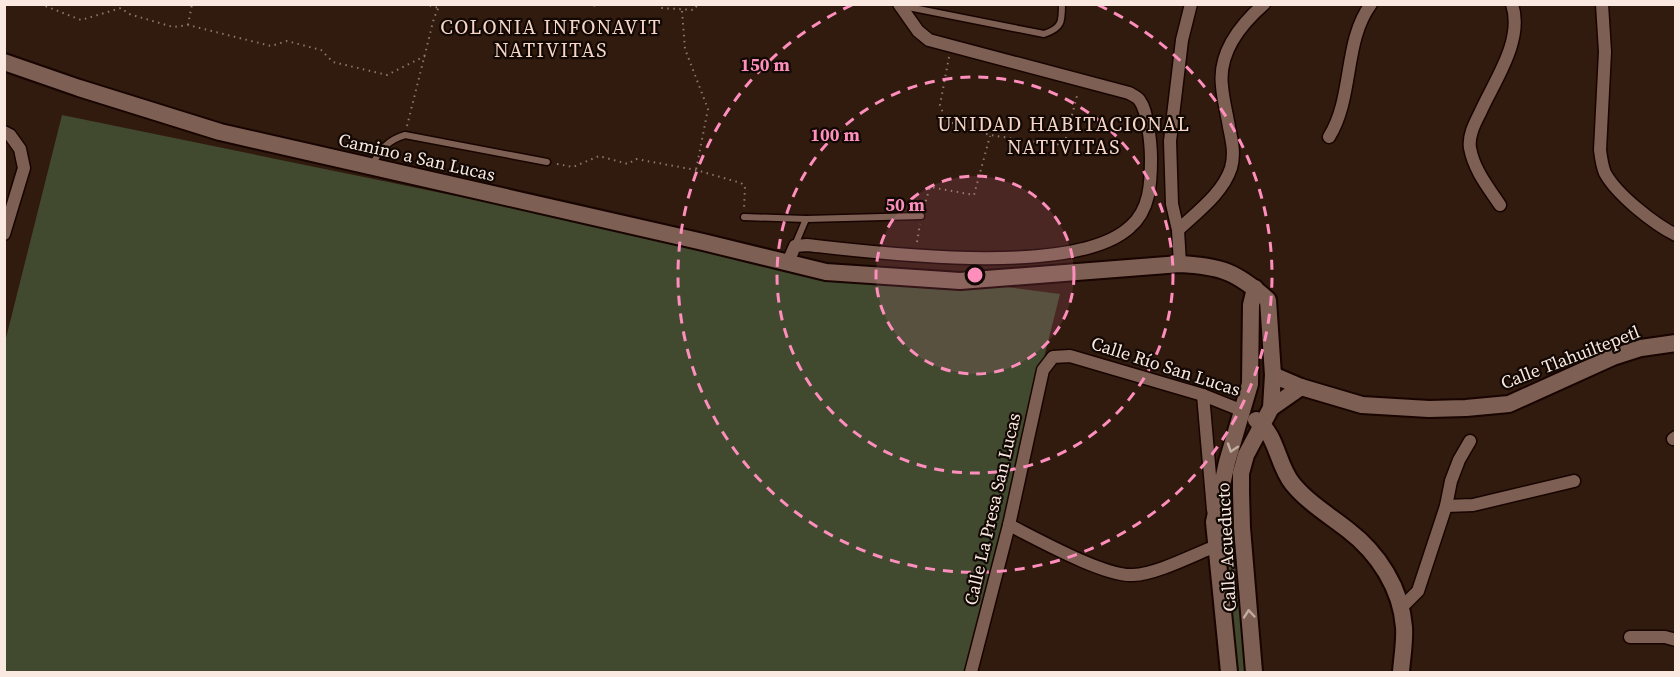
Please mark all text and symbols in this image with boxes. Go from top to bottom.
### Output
district label: COLONIA INFONAVIT NATIVITAS [440,13,662,64]
text: 150 m [740,52,790,77]
district label: UNIDAD HABITACIONAL NATIVITAS [937,110,1191,161]
text: 100 m [810,122,860,147]
street label: Camino a San Lucas [336,127,498,187]
text: 50 m [885,192,925,217]
centre of rings [965,265,985,285]
street label: Calle Tlahuiltepetl [1497,319,1643,395]
street label: Calle Río San Lucas [1088,330,1244,402]
street label: Calle La Presa San Lucas [958,410,1026,608]
one-way arrow [1226,442,1239,453]
street label: Calle Acueducto [1210,482,1242,612]
one-way arrow [1243,610,1256,619]

